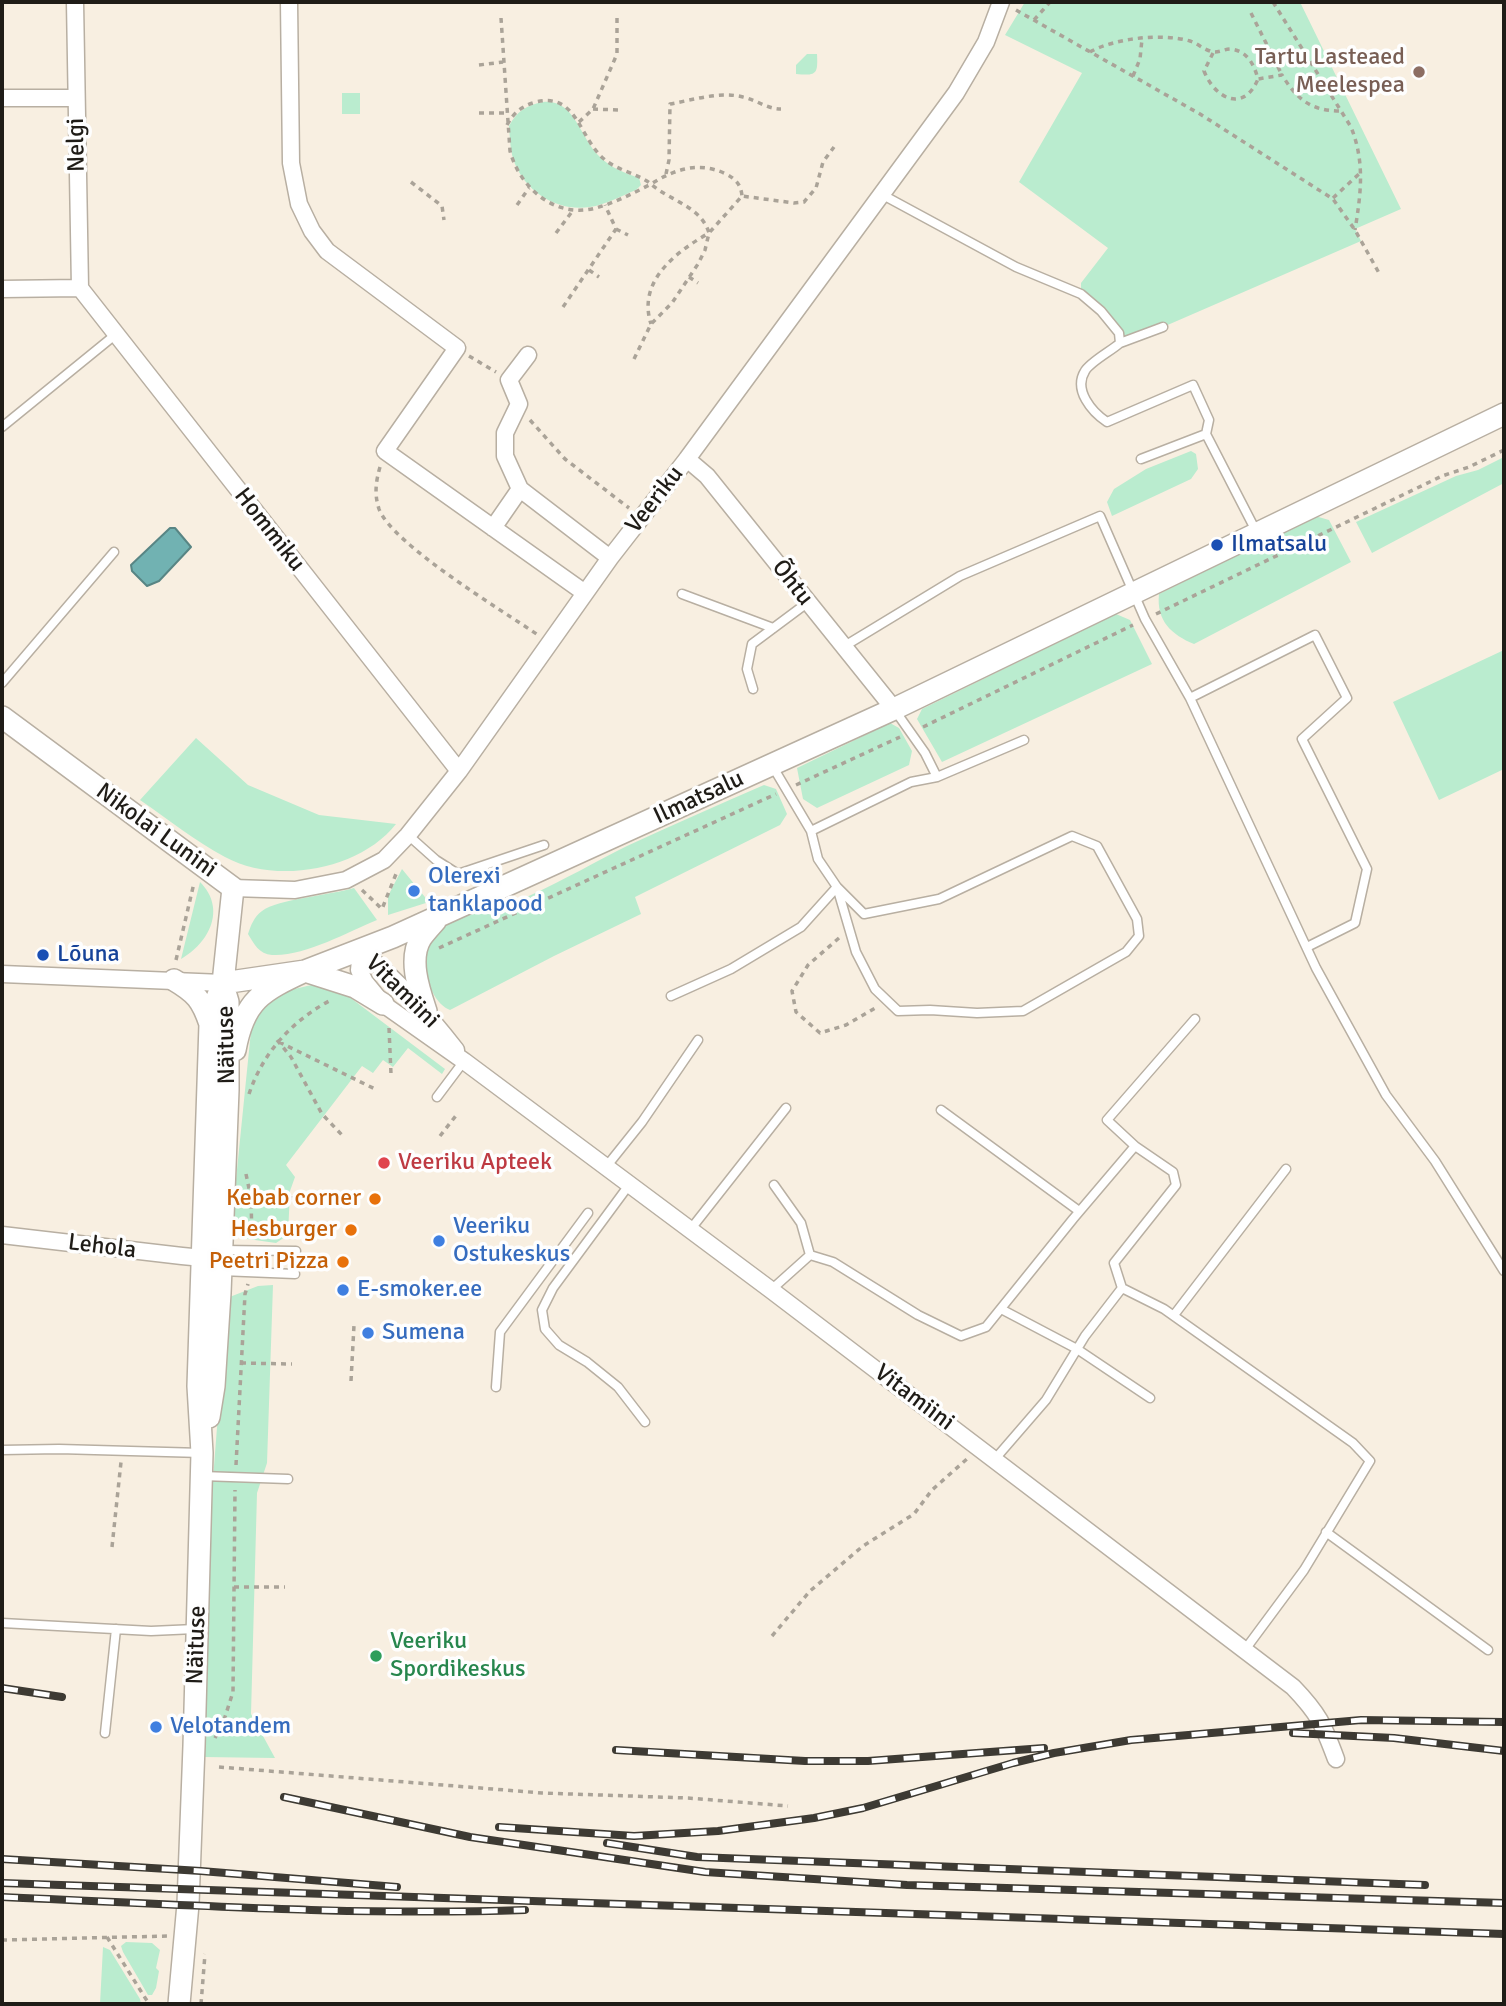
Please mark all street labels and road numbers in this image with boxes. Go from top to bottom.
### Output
street label: Nelgi [62,118,92,172]
street label: Veeriku [620,461,690,539]
street label: Hommiku [227,482,311,578]
street label: Õhtu [765,554,819,612]
street label: Ilmatsalu [649,765,749,831]
street label: Nikolai Lunini [90,778,222,884]
street label: Vitamiini [359,949,445,1035]
street label: Näituse [212,1005,242,1085]
street label: Lehola [66,1229,138,1265]
street label: Vitamiini [868,1359,960,1437]
street label: Näituse [181,1605,213,1685]

